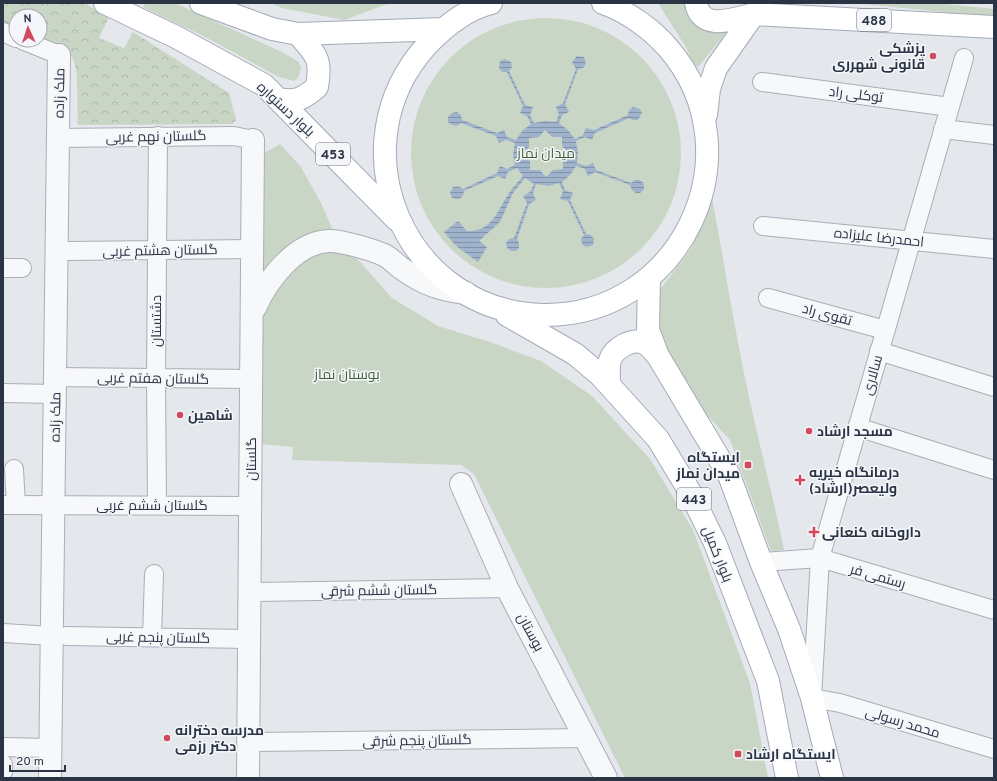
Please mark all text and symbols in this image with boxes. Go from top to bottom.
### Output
north arrow [8,8,48,48]
road number: 488 [857,9,891,31]
text: N [23,12,32,26]
place label: پزشکی قانونی شهرری [832,40,925,74]
marker: پزشکی قانونی شهرری [928,51,938,61]
street label: ملک زاده [52,68,69,118]
street label: بلوار دستواره [252,79,317,141]
street label: توکلی راد [828,84,884,107]
street label: گلستان نهم غربی [106,128,207,147]
road number: 453 [316,143,350,165]
park label: میدان نماز [516,146,575,163]
street label: احمدرضا علیزاده [833,225,925,252]
street label: گلستان هشتم غربی [102,242,218,261]
street label: دشتستان [149,295,166,347]
street label: تقوی راد [800,301,854,330]
street label: سالاری [860,353,887,397]
park label: بوستان نماز [313,367,380,384]
street label: گلستان هفتم غربی [97,370,209,389]
street label: ملک زاده [48,392,65,442]
place label: شاهین [188,407,233,425]
marker: شاهین [175,410,185,420]
place label: مسجد ارشاد [817,423,893,441]
marker: مسجد ارشاد [804,426,814,436]
street label: گلستان [244,437,261,481]
place label: ایستگاه میدان نماز [675,450,740,483]
marker: ایستگاه میدان نماز [743,460,753,470]
place label: درمانگاه خیریه ولیعصر(ارشاد) [809,465,899,498]
marker: درمانگاه خیریه ولیعصر(ارشاد) [794,474,806,486]
road number: 443 [677,488,711,510]
street label: گلستان ششم غربی [96,498,208,515]
street label: بلوار کمیل [698,524,736,585]
place label: داروخانه کنعانی [822,525,921,542]
marker: داروخانه کنعانی [809,527,819,537]
street label: رستمی فر [847,561,907,593]
street label: گلستان ششم شرقی [321,582,437,601]
street label: بوستان [513,611,547,655]
street label: گلستان پنجم غربی [106,629,210,648]
street label: محمد رسولی [863,704,942,743]
place label: مدرسه دخترانه دکتر رزمی [175,723,264,756]
street label: گلستان پنجم شرقی [362,732,472,751]
marker: مدرسه دخترانه دکتر رزمی [162,733,172,743]
place label: ایستگاه ارشاد [746,746,836,764]
scale bar [10,747,65,773]
marker: ایستگاه ارشاد [733,749,743,759]
text: 20 m [16,754,44,770]

